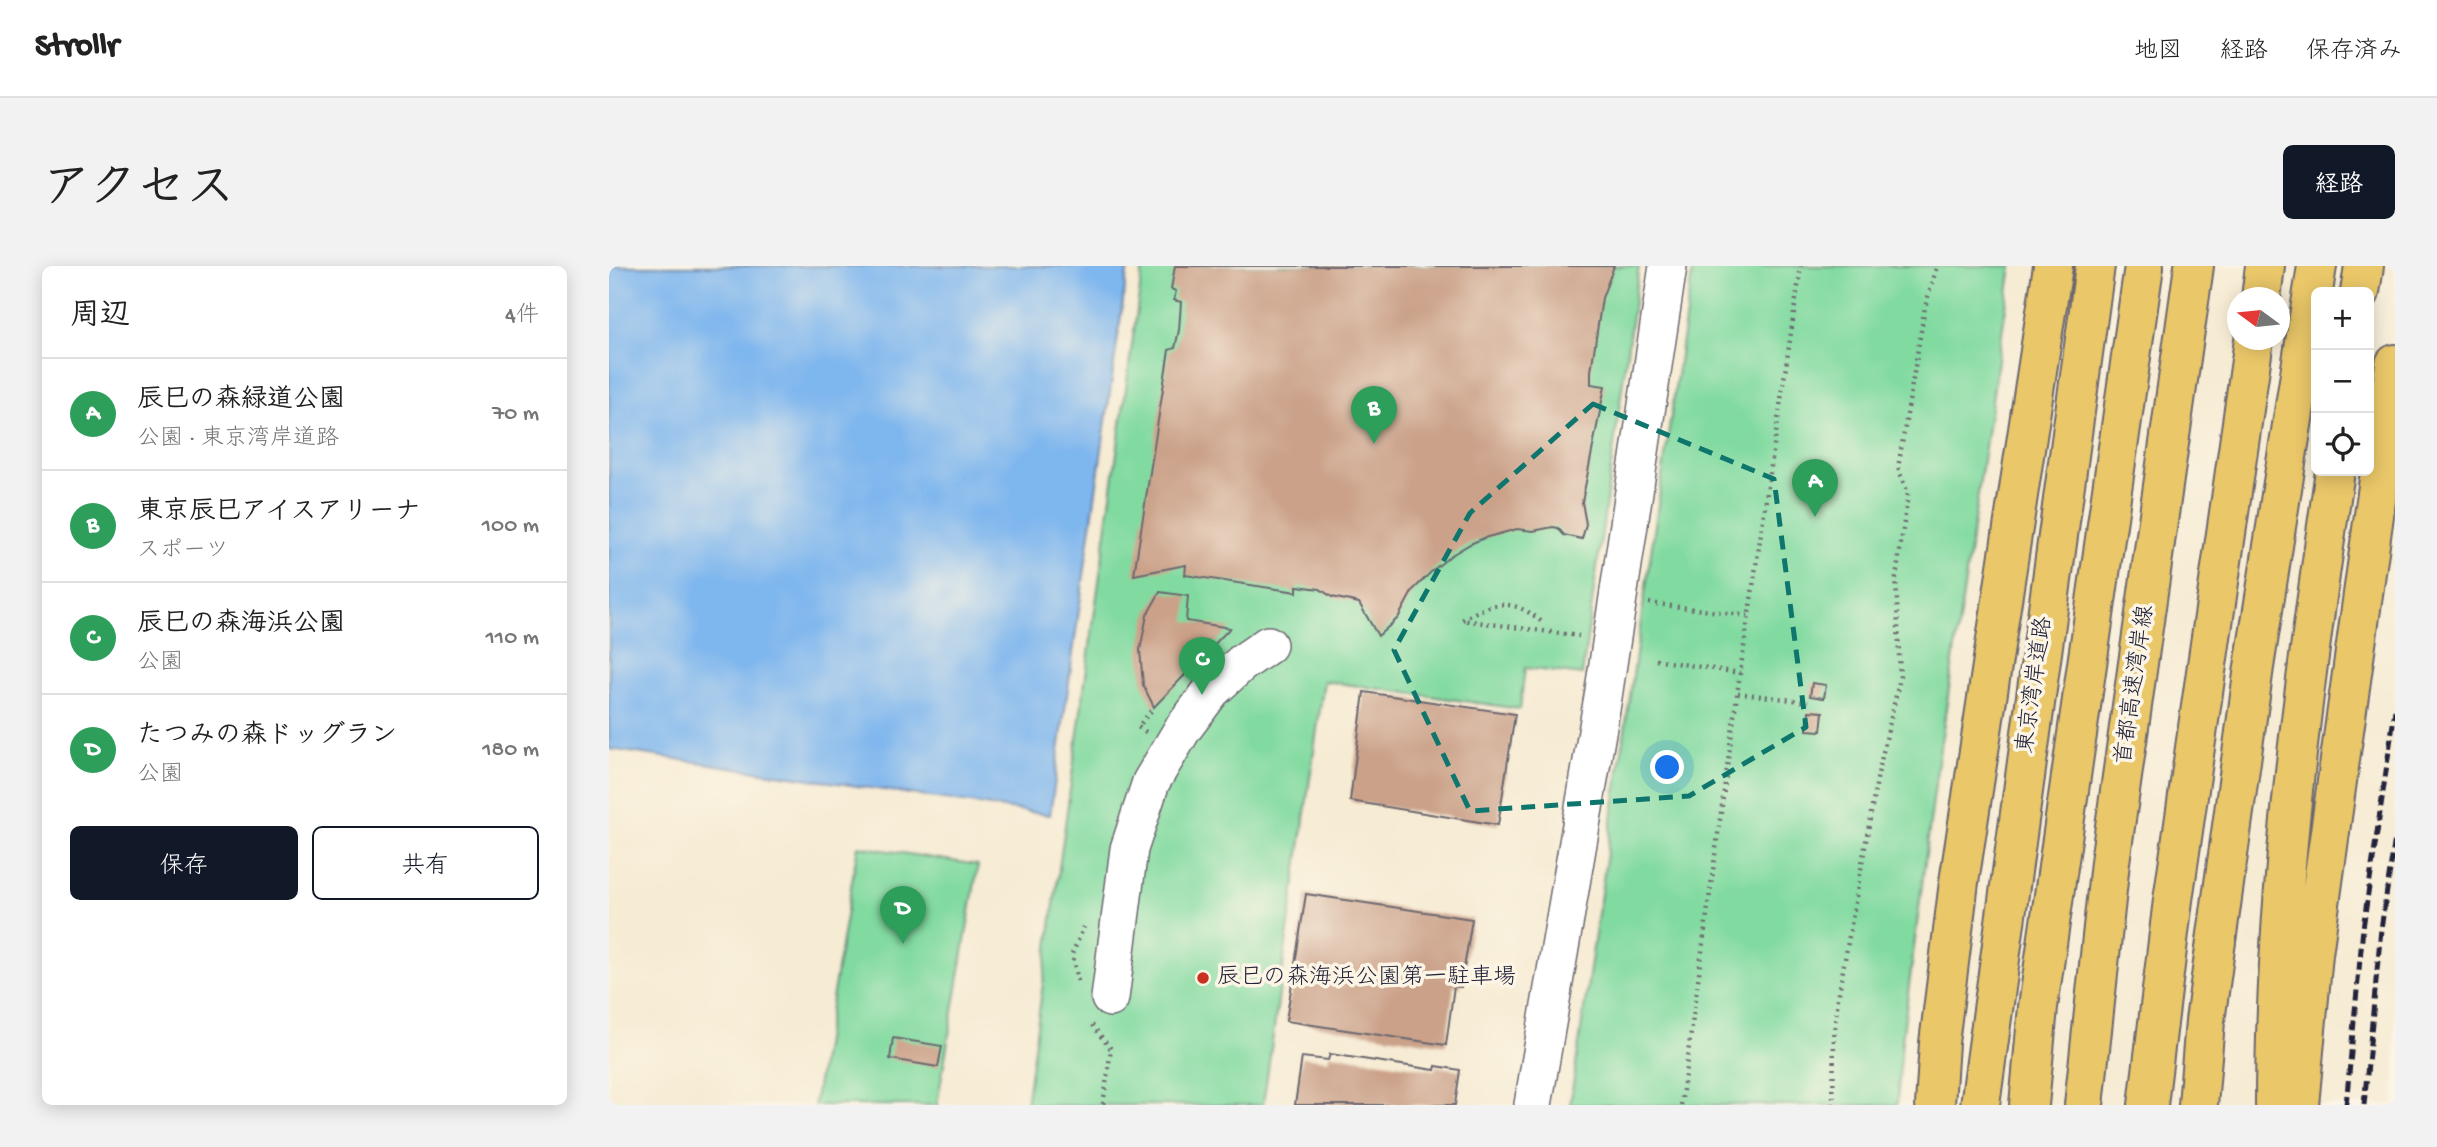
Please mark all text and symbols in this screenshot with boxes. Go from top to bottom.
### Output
text: Strollr [35,29,119,67]
text: 地図 [2134,38,2182,67]
text: 経路 [2220,38,2268,67]
text: 保存済み [2306,38,2402,67]
button: 経路 [2283,145,2395,219]
text: アクセス [42,163,235,221]
north arrow [2227,287,2290,350]
map controls [2311,287,2374,476]
button: + [2311,287,2374,350]
text: 周辺 [70,300,130,335]
text: 4件 [505,303,539,330]
button: − [2311,350,2374,413]
text: 辰巳の森緑道公園 [137,386,345,417]
pin: B [1351,386,1397,444]
text: A [86,401,100,428]
text: 70 m [492,401,539,428]
button: locate [2311,413,2374,476]
text: 公園 · 東京湾岸道路 [137,426,339,453]
pin: A [1792,459,1838,517]
text: 東京辰巳アイスアリーナ [137,498,420,529]
text: B [87,513,99,540]
text: 100 m [482,513,539,540]
text: スポーツ [137,538,229,565]
street label: 首都高速湾岸線 [2110,603,2161,767]
text: 辰巳の森海浜公園 [137,610,345,641]
street label: 東京湾岸道路 [2012,615,2059,755]
text: C [87,625,99,652]
text: 110 m [486,625,539,652]
pin: C [1179,637,1225,695]
text: 公園 [137,650,183,677]
text: たつみの森ドッグラン [137,722,397,753]
text: D [86,737,101,764]
text: 180 m [482,737,539,764]
your location [1650,750,1684,784]
text: 公園 [137,762,183,789]
button: 保存 [70,826,298,900]
button: 共有 [312,826,539,900]
pin: D [880,886,926,944]
place label: 辰巳の森海浜公園第一駐車場 [1217,964,1516,992]
marker: 辰巳の森海浜公園第一駐車場 [1195,970,1211,986]

